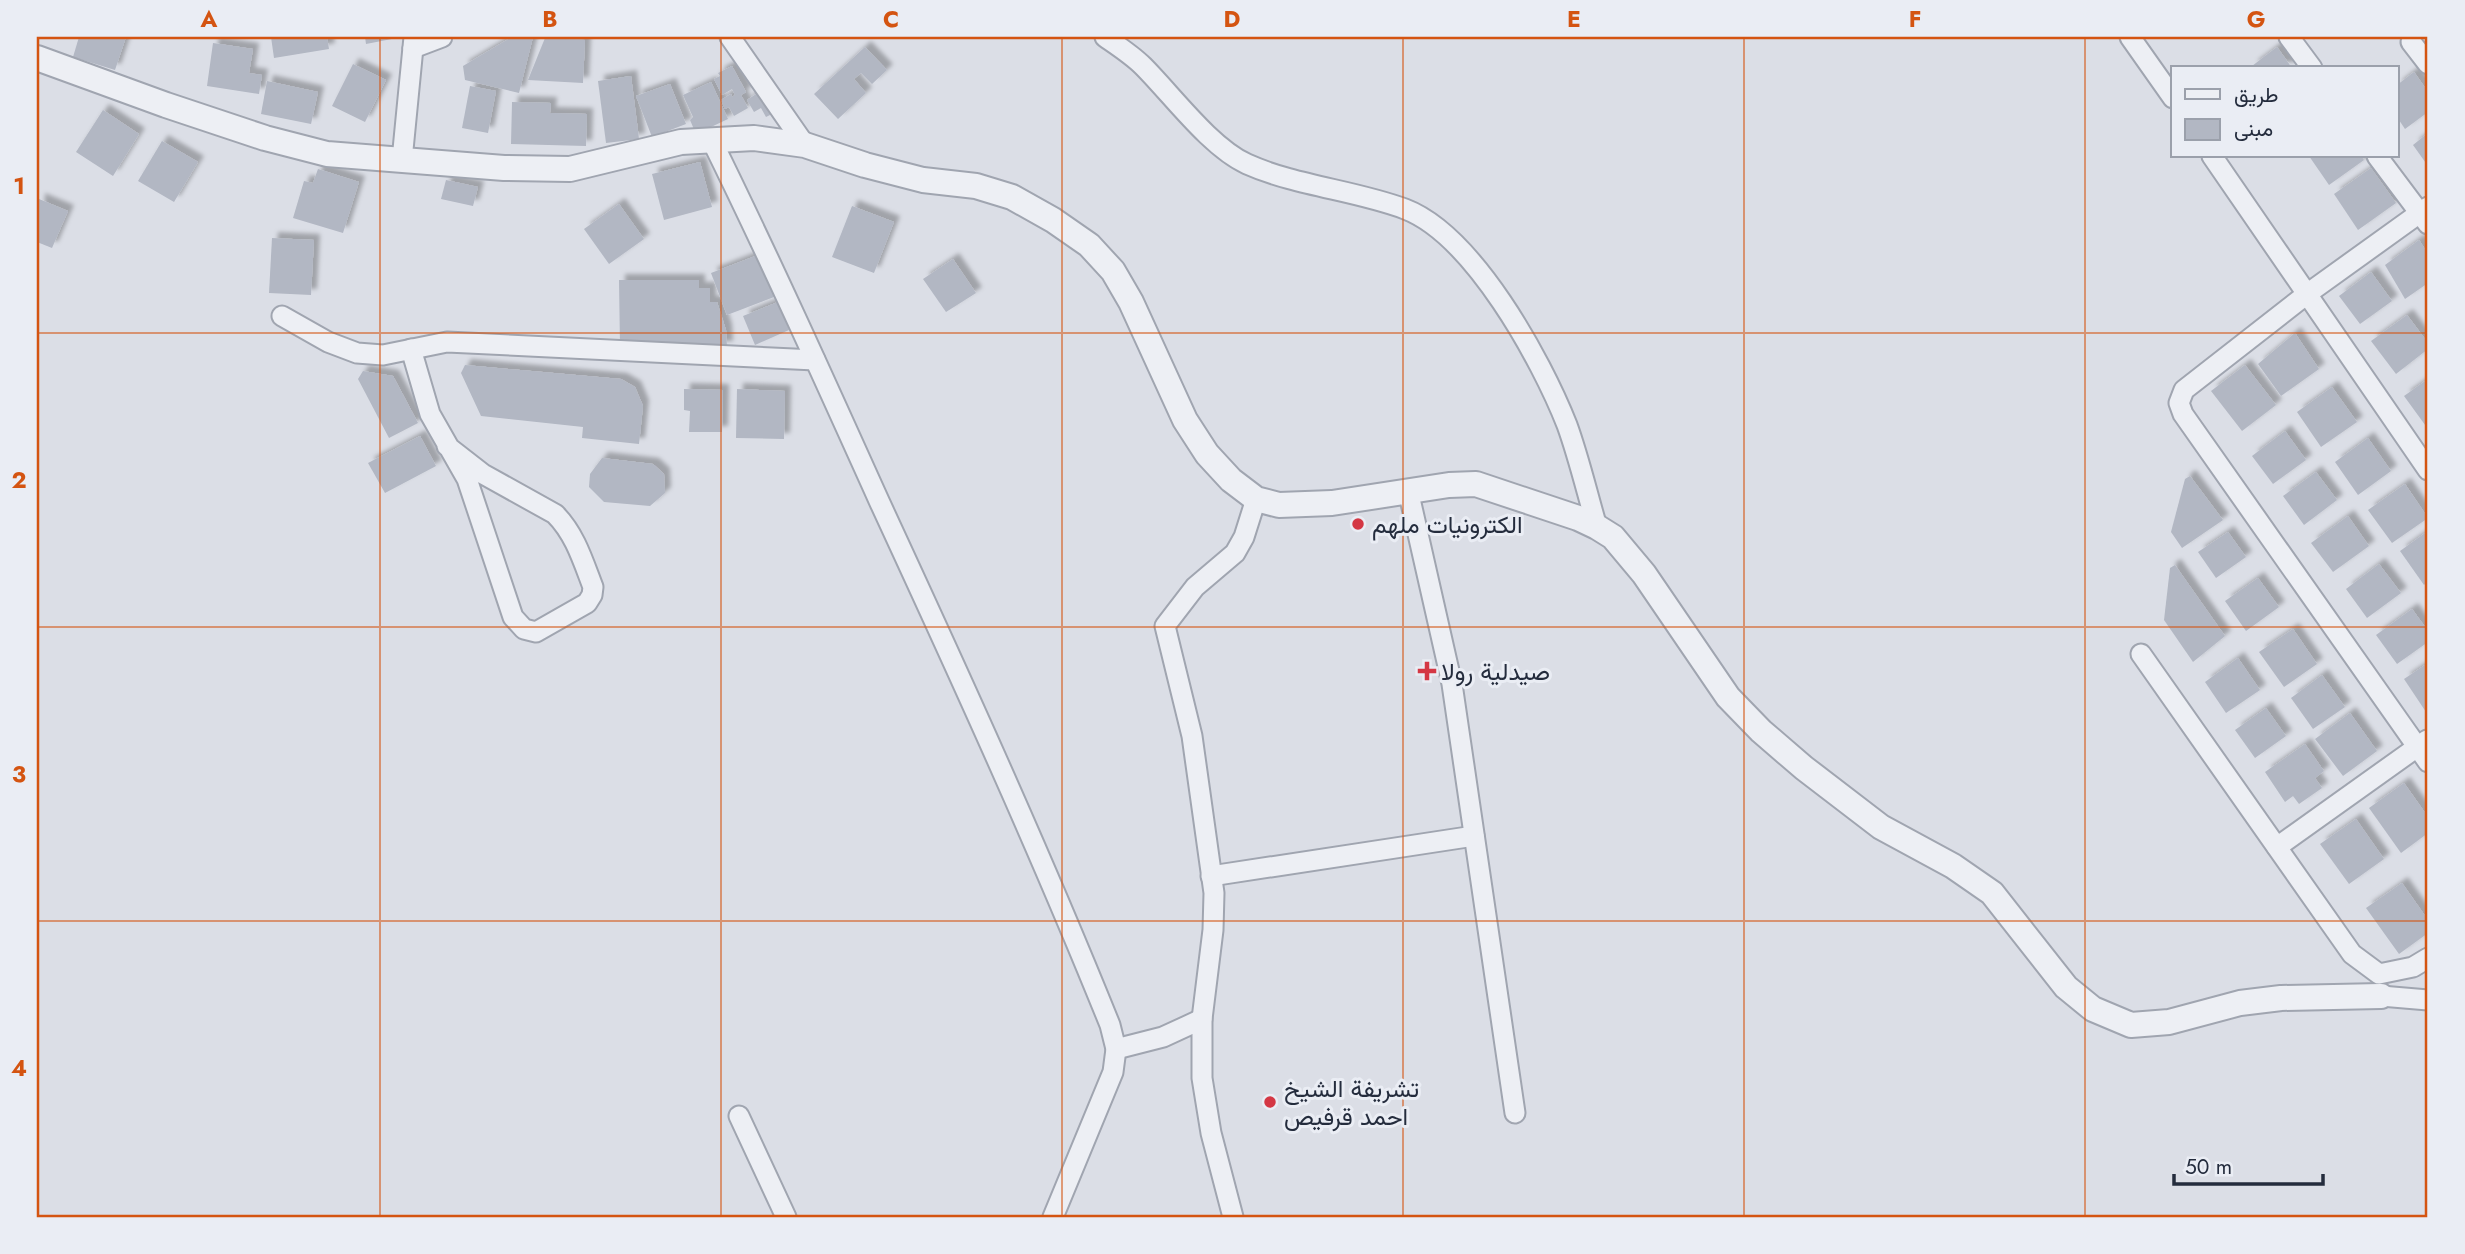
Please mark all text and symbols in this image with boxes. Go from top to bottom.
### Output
text: A [200,2,218,36]
text: B [542,2,558,36]
text: C [883,2,899,36]
text: D [1224,2,1241,36]
text: E [1567,2,1581,36]
text: F [1909,2,1921,36]
text: G [2247,2,2265,36]
legend [2171,66,2398,158]
text: طريق [2234,80,2279,110]
text: مبنى [2234,114,2273,144]
text: 1 [13,169,25,203]
text: 2 [11,463,27,497]
place label: الكترونيات ملهم [1372,507,1523,542]
marker: الكترونيات ملهم [1350,516,1366,532]
place label: صيدلية رولا [1441,654,1550,689]
marker: صيدلية رولا [1419,663,1435,679]
text: 3 [12,757,26,791]
text: 4 [11,1051,27,1085]
place label: تشريفة الشيخ احمد قرفيص [1284,1071,1419,1134]
marker: تشريفة الشيخ احمد قرفيص [1262,1094,1278,1110]
scale bar [2174,1142,2323,1186]
text: 50 m [2185,1152,2232,1182]

